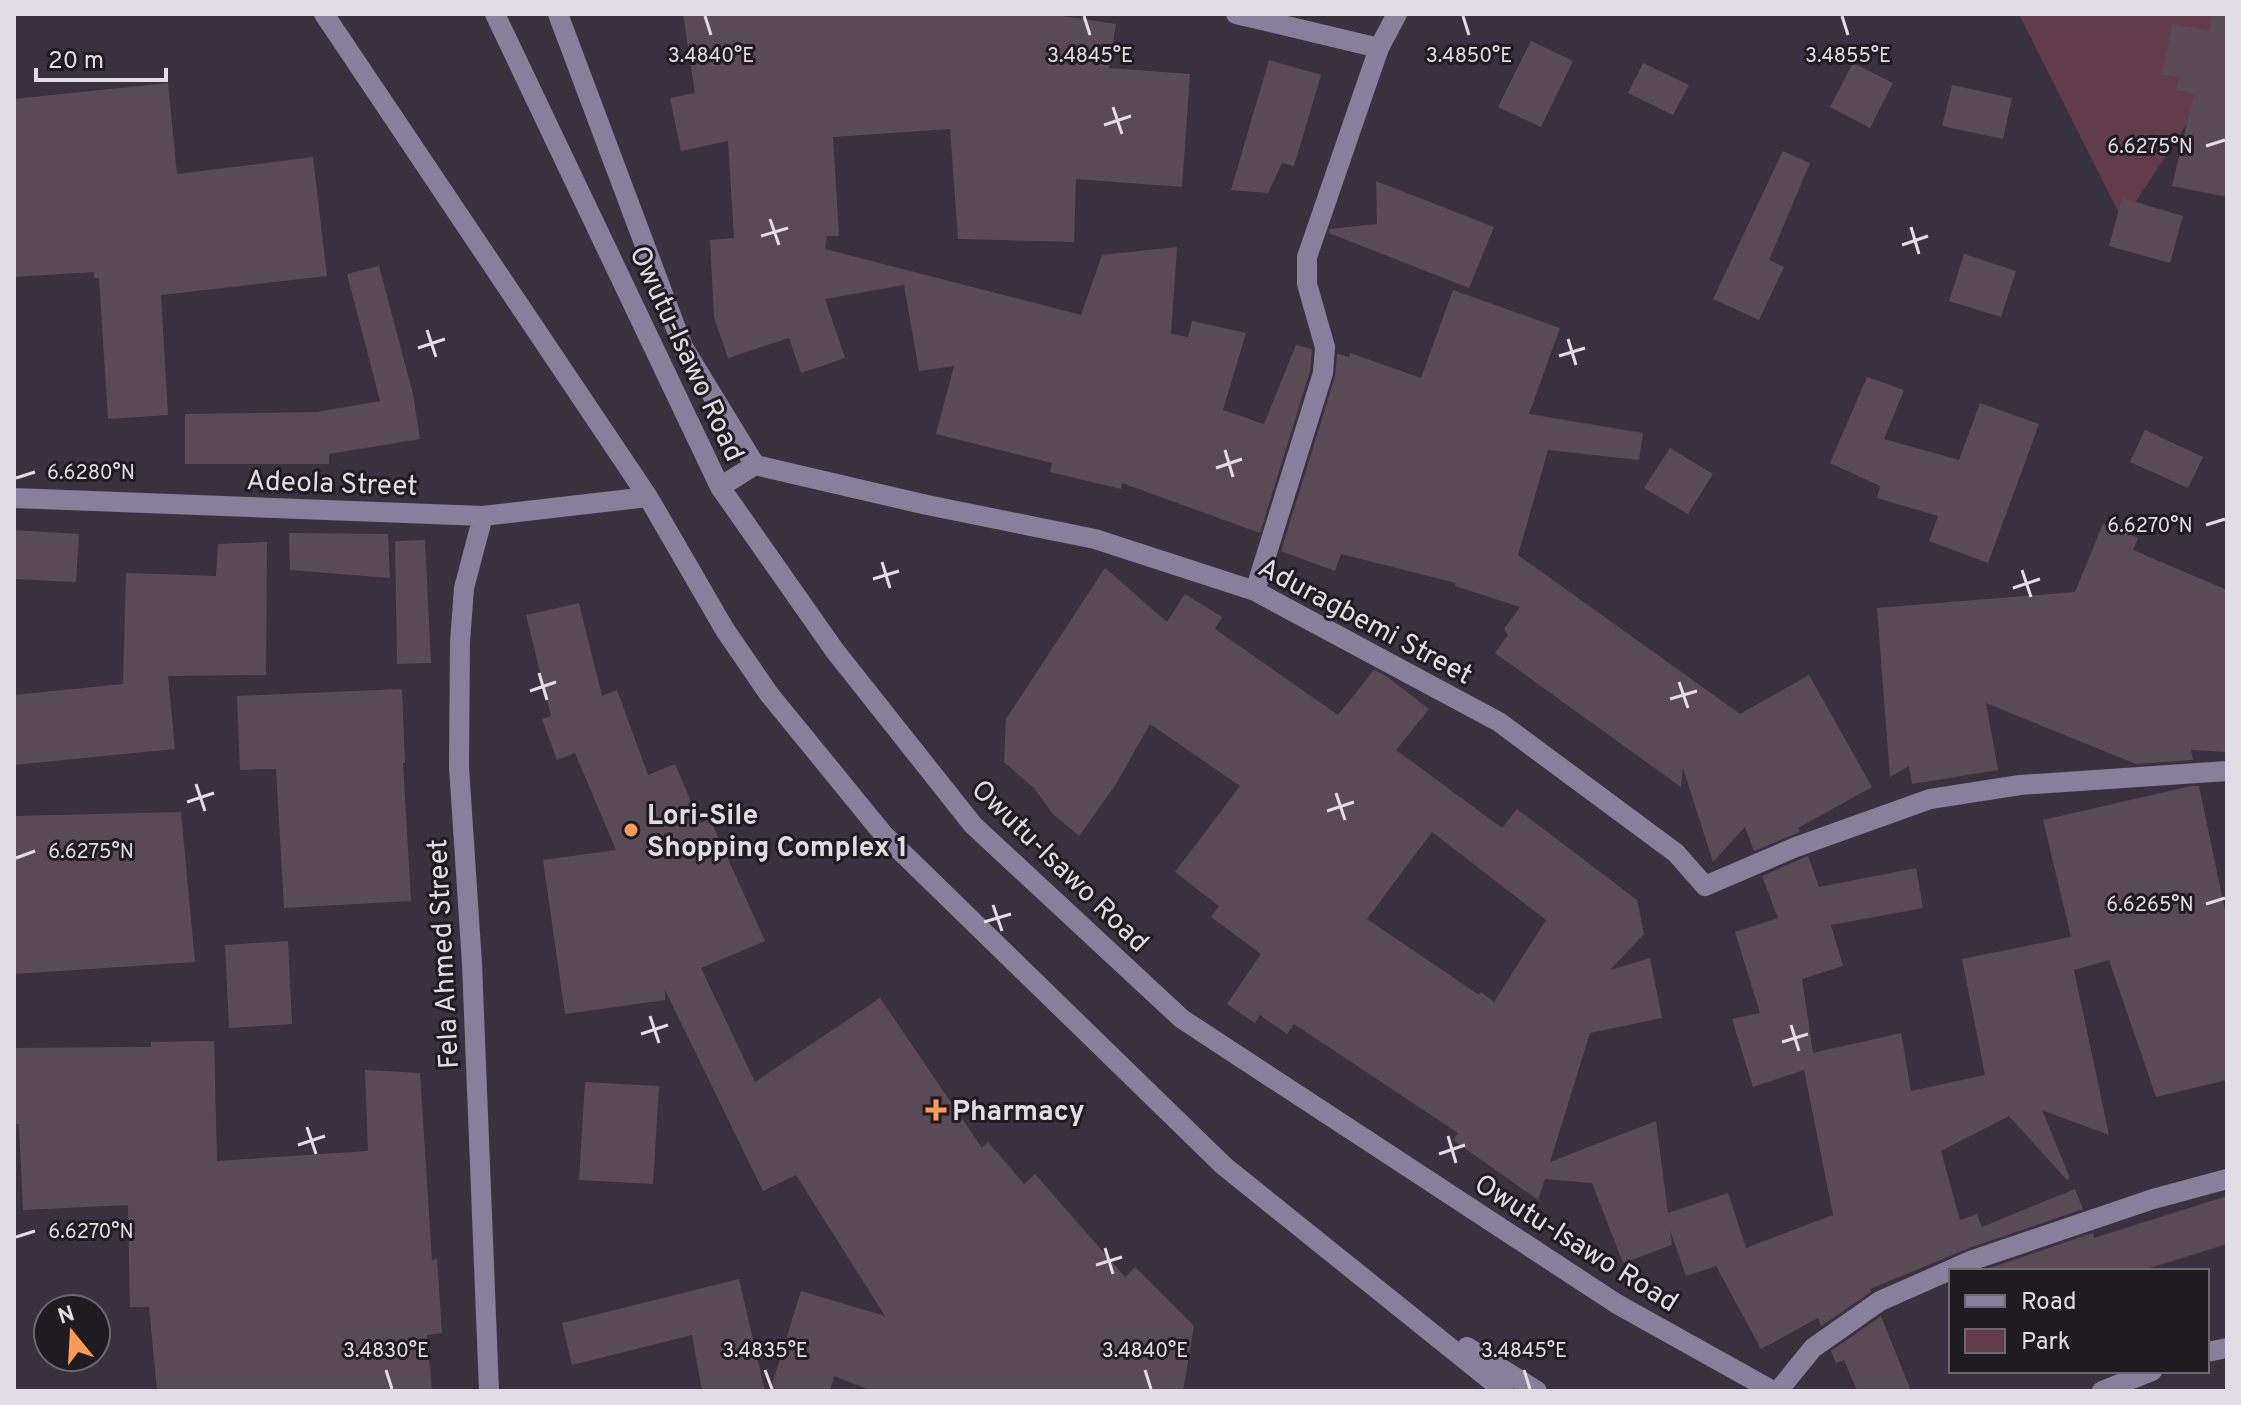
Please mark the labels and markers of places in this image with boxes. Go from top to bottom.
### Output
place label: Lori-Sile Shopping Complex 1 [647,799,908,867]
marker: Lori-Sile Shopping Complex 1 [622,821,640,839]
place label: Pharmacy [952,1095,1085,1131]
marker: Pharmacy [927,1101,945,1119]

